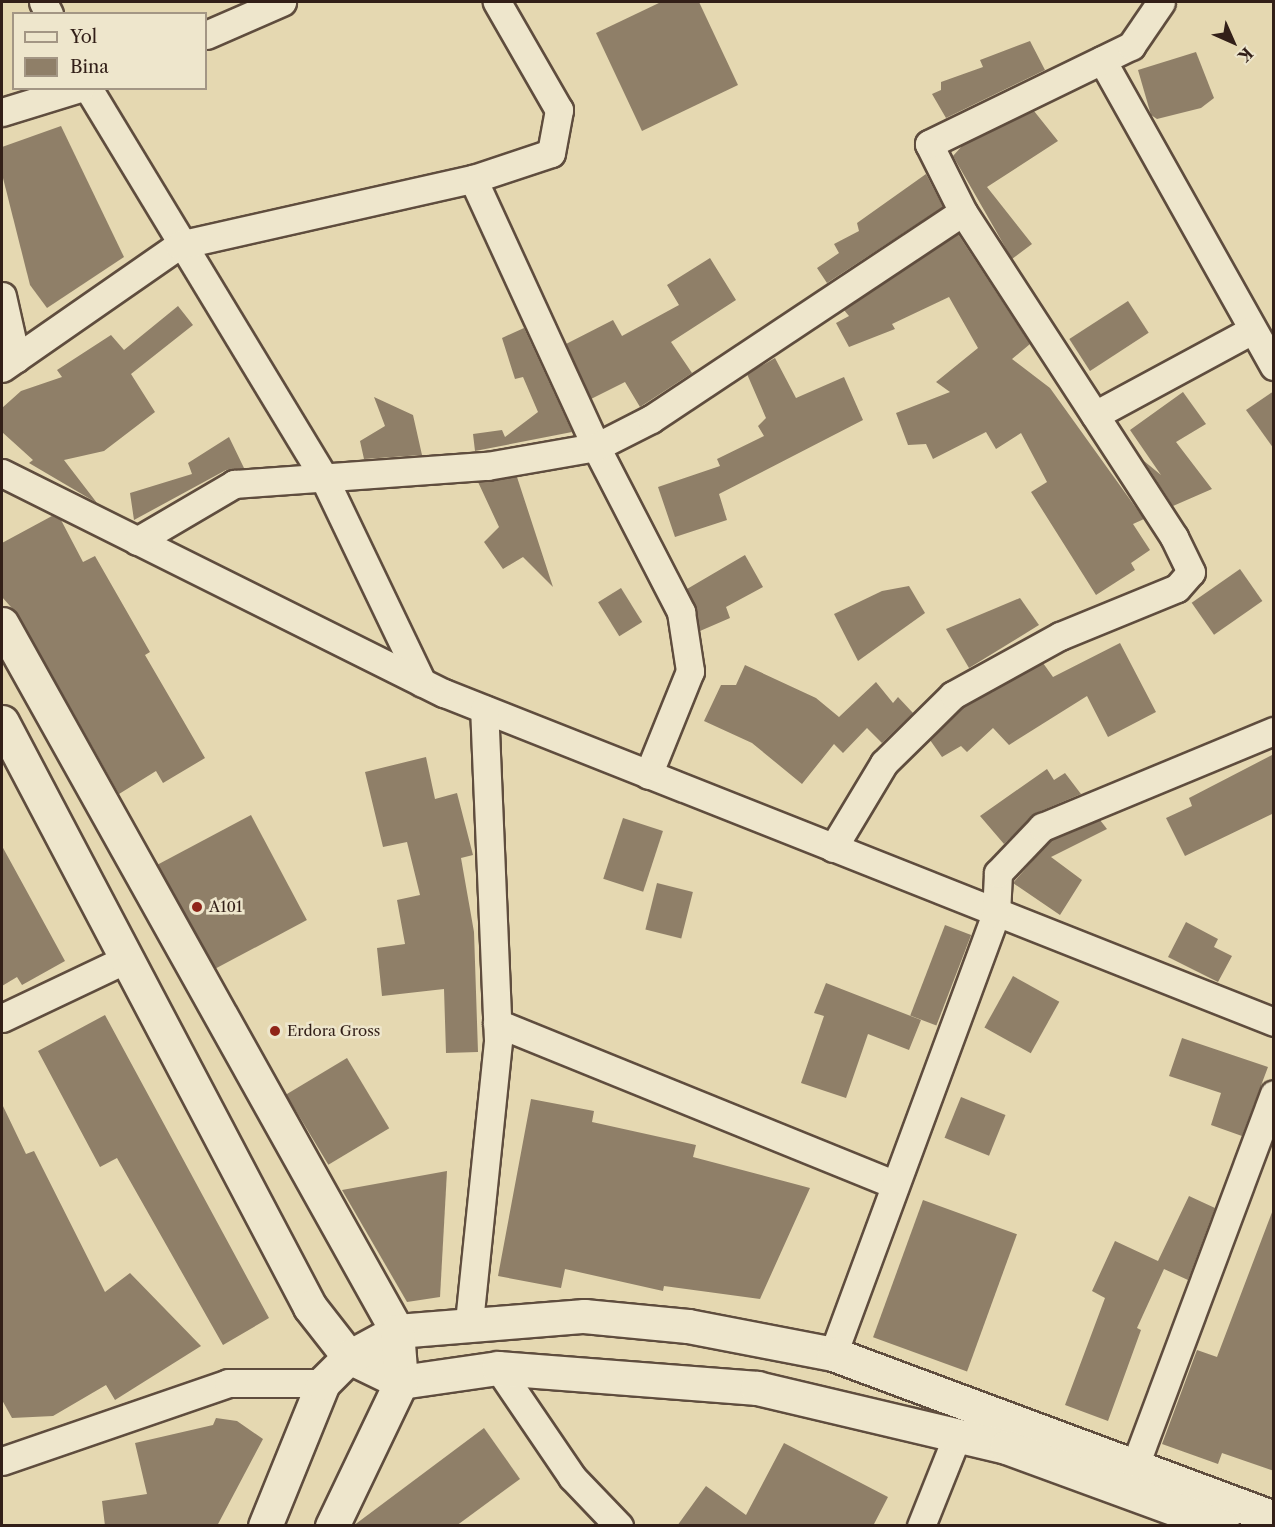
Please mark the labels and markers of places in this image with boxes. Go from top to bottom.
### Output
place label: A101 [209,898,242,916]
marker: A101 [190,900,204,914]
place label: Erdora Gross [287,1022,380,1040]
marker: Erdora Gross [268,1024,282,1038]

